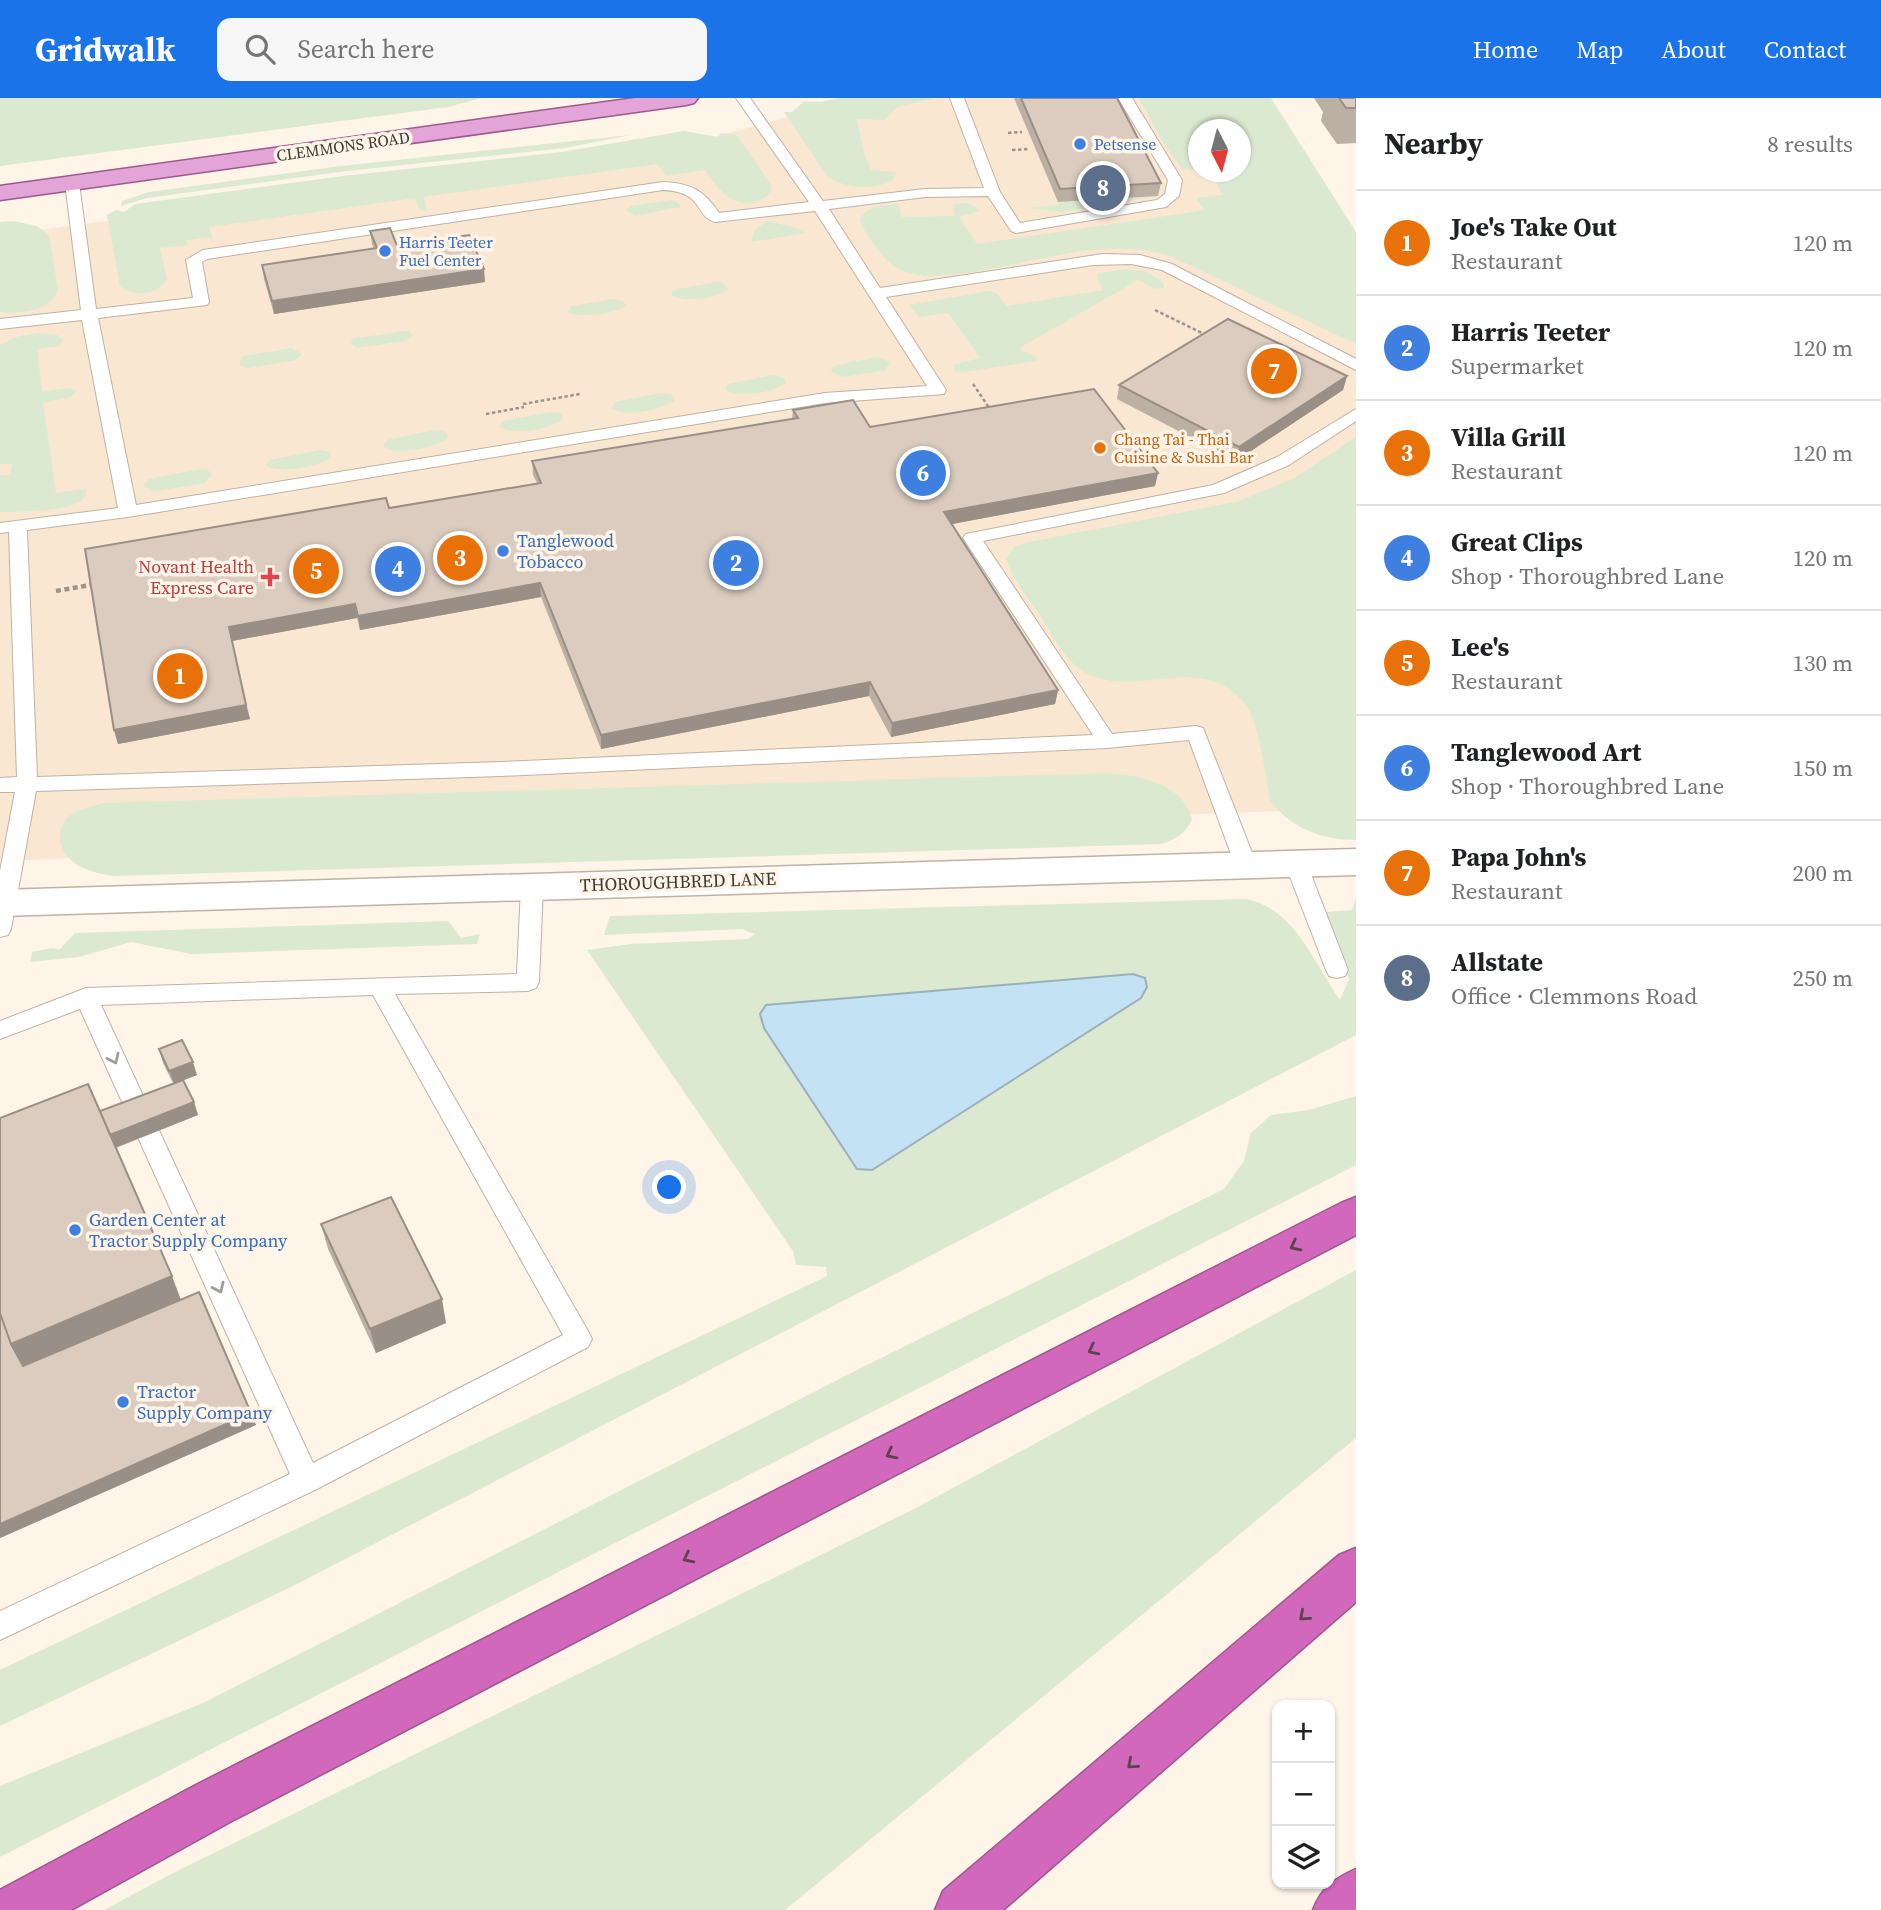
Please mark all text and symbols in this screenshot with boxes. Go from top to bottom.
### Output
search box [217,18,707,81]
text: Gridwalk [35,27,175,72]
icon: search [241,30,279,68]
text: Search here [297,31,435,67]
text: Home [1473,33,1538,66]
text: Map [1576,33,1623,66]
text: About [1661,33,1726,66]
text: Contact [1764,33,1846,66]
north arrow [1188,119,1251,182]
text: Nearby [1384,123,1483,164]
street label: CLEMMONS ROAD [275,126,411,166]
text: 8 results [1767,128,1853,160]
place label: Petsense [1094,133,1156,155]
marker: Petsense [1072,136,1088,152]
pin: 8 [1080,162,1126,214]
text: Joe's Take Out [1451,209,1617,245]
text: 1 [1401,227,1413,259]
text: 120 m [1792,227,1853,259]
place label: Harris Teeter Fuel Center [399,231,493,271]
marker: Harris Teeter Fuel Center [377,243,393,259]
text: Restaurant [1451,245,1562,277]
text: Harris Teeter [1451,314,1610,350]
text: 2 [1401,332,1413,364]
text: 120 m [1792,332,1853,364]
pin: 7 [1251,345,1297,397]
text: Supermarket [1451,350,1584,382]
text: Villa Grill [1451,419,1566,455]
place label: Chang Tai - Thai Cuisine & Sushi Bar [1114,428,1254,468]
text: 3 [1401,437,1413,469]
text: 120 m [1792,437,1853,469]
marker: Chang Tai - Thai Cuisine & Sushi Bar [1092,440,1108,456]
pin: 6 [900,447,946,499]
text: Restaurant [1451,455,1562,487]
text: Great Clips [1451,524,1583,560]
place label: Tanglewood Tobacco [517,528,614,574]
pin: 3 [437,532,483,584]
pin: 2 [713,537,759,589]
text: 4 [1401,542,1413,574]
text: 120 m [1792,542,1853,574]
pin: 4 [375,543,421,595]
marker: Tanglewood Tobacco [495,543,511,559]
pin: 5 [293,545,339,597]
place label: Novant Health Express Care [138,554,254,600]
text: Shop · Thoroughbred Lane [1451,560,1724,592]
marker: Novant Health Express Care [260,567,280,587]
text: Lee's [1451,629,1509,665]
text: 5 [1401,647,1413,679]
text: 130 m [1792,647,1853,679]
pin: 1 [157,650,203,702]
text: Restaurant [1451,665,1562,697]
text: Tanglewood Art [1451,734,1641,770]
text: 6 [1401,752,1413,784]
text: 150 m [1792,752,1853,784]
text: Shop · Thoroughbred Lane [1451,770,1724,802]
text: Papa John's [1451,839,1586,875]
text: 7 [1401,857,1413,889]
text: 200 m [1792,857,1853,889]
street label: THOROUGHBRED LANE [579,866,777,897]
text: Restaurant [1451,875,1562,907]
text: Allstate [1451,944,1543,980]
text: 8 [1401,962,1413,994]
text: 250 m [1792,962,1853,994]
text: Office · Clemmons Road [1451,980,1697,1012]
one-way arrow [106,1052,120,1064]
your location [652,1170,686,1204]
place label: Garden Center at Tractor Supply Company [89,1207,288,1253]
marker: Garden Center at Tractor Supply Company [67,1222,83,1238]
one-way arrow [1290,1238,1302,1251]
one-way arrow [211,1281,225,1293]
one-way arrow [1088,1342,1100,1356]
place label: Tractor Supply Company [137,1379,273,1425]
marker: Tractor Supply Company [115,1394,131,1410]
one-way arrow [886,1446,898,1460]
one-way arrow [683,1550,696,1564]
one-way arrow [1300,1608,1313,1620]
map controls [1272,1700,1335,1889]
button: + [1272,1700,1335,1763]
one-way arrow [1127,1756,1140,1768]
button: − [1272,1763,1335,1826]
button: layers [1272,1826,1335,1889]

